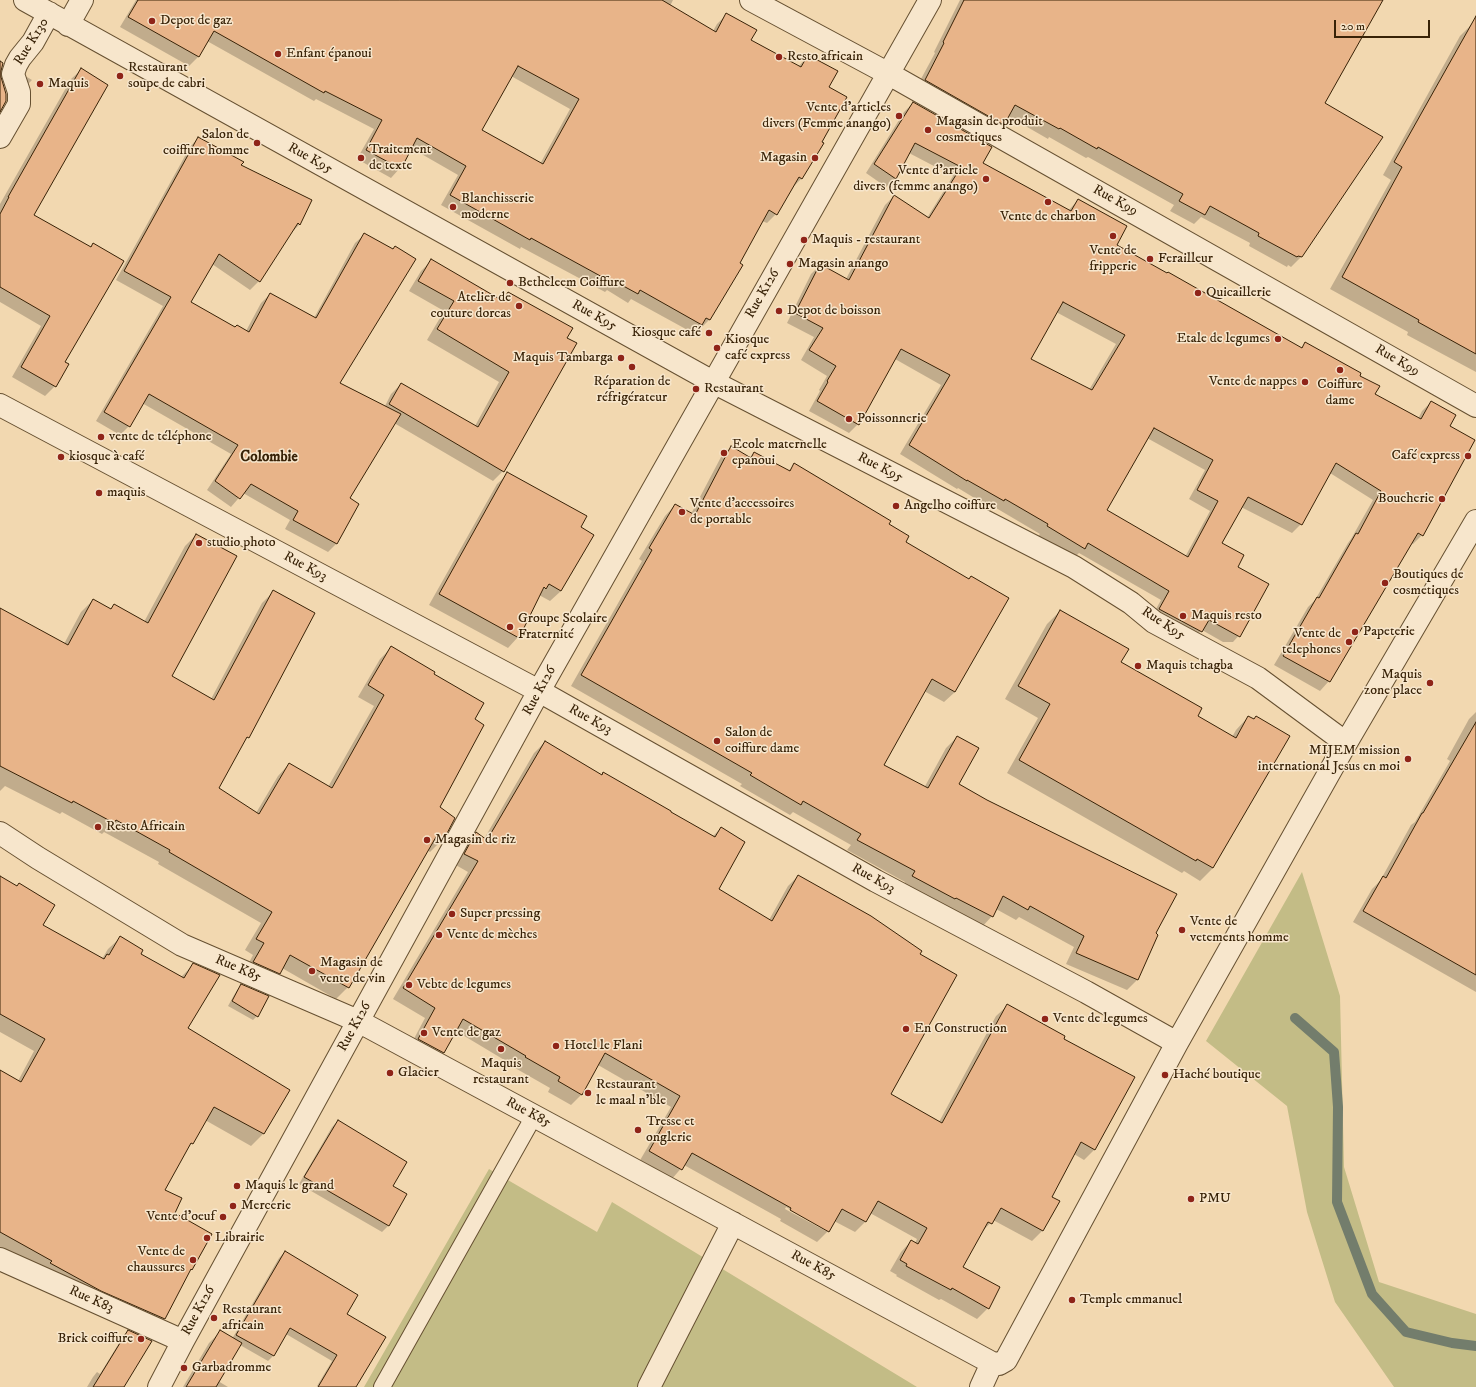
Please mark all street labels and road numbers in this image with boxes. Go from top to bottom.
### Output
street label: Rue K130 [11,15,53,69]
street label: Rue K95 [285,140,335,178]
street label: Rue K99 [1090,182,1140,220]
street label: Rue K126 [742,266,784,322]
street label: Rue K95 [569,297,619,335]
street label: Rue K99 [1372,342,1422,380]
street label: Rue K95 [855,449,905,487]
street label: Rue K93 [280,549,330,585]
street label: Rue K95 [1138,604,1188,644]
street label: Rue K126 [520,663,560,719]
street label: Rue K93 [565,701,615,739]
street label: Rue K93 [848,860,898,898]
street label: Rue K85 [212,952,264,986]
street label: Rue K126 [335,999,375,1055]
street label: Rue K85 [503,1094,553,1132]
street label: Rue K85 [788,1247,838,1285]
street label: Rue K83 [66,1283,116,1317]
street label: Rue K126 [179,1283,219,1339]

